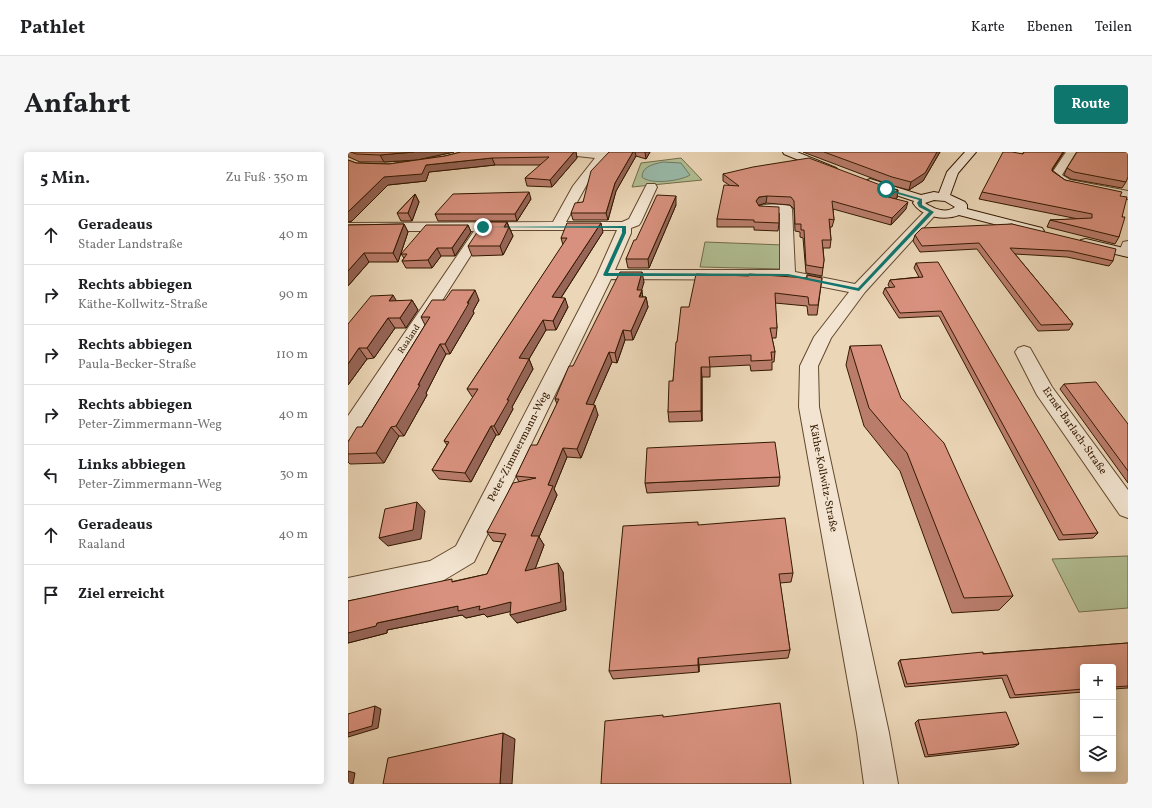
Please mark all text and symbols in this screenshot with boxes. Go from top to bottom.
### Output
text: Pathlet [20,15,85,41]
text: Karte [971,18,1005,37]
text: Ebenen [1027,18,1073,37]
text: Teilen [1095,18,1132,37]
text: Anfahrt [24,85,131,124]
button: Route [1054,85,1128,124]
text: 5 Min. [40,167,90,190]
text: Zu Fuß · 350 m [226,169,308,187]
route start [877,180,895,198]
text: Geradeaus [78,215,153,236]
route end [474,218,492,236]
icon: ahead [40,224,62,246]
text: 40 m [279,226,308,244]
text: Stader Landstraße [78,236,183,254]
text: Rechts abbiegen [78,275,193,296]
icon: right [40,284,62,306]
text: 90 m [279,286,308,304]
text: Käthe-Kollwitz-Straße [78,296,208,314]
street label: Raaland [395,322,423,356]
text: Rechts abbiegen [78,335,193,356]
icon: right [40,344,62,366]
text: 110 m [276,346,308,364]
text: Paula-Becker-Straße [78,356,196,374]
street label: Ernst-Barlach-Straße [1038,384,1110,478]
street label: Peter-Zimmermann-Weg [485,389,554,505]
text: Rechts abbiegen [78,395,193,416]
icon: right [40,404,62,426]
text: 40 m [279,406,308,424]
text: Peter-Zimmermann-Weg [78,416,222,434]
street label: Käthe-Kollwitz-Straße [805,423,841,533]
text: Links abbiegen [78,455,186,476]
icon: left [40,464,62,486]
text: 30 m [280,466,308,484]
text: Peter-Zimmermann-Weg [78,476,222,494]
text: Geradeaus [78,515,153,536]
icon: ahead [40,524,62,546]
text: 40 m [279,526,308,544]
text: Raaland [78,536,125,554]
icon: arrive [40,584,62,606]
text: Ziel erreicht [78,584,165,605]
map controls [1080,664,1116,772]
button: + [1080,664,1116,700]
button: − [1080,700,1116,736]
button: layers [1080,736,1116,772]

